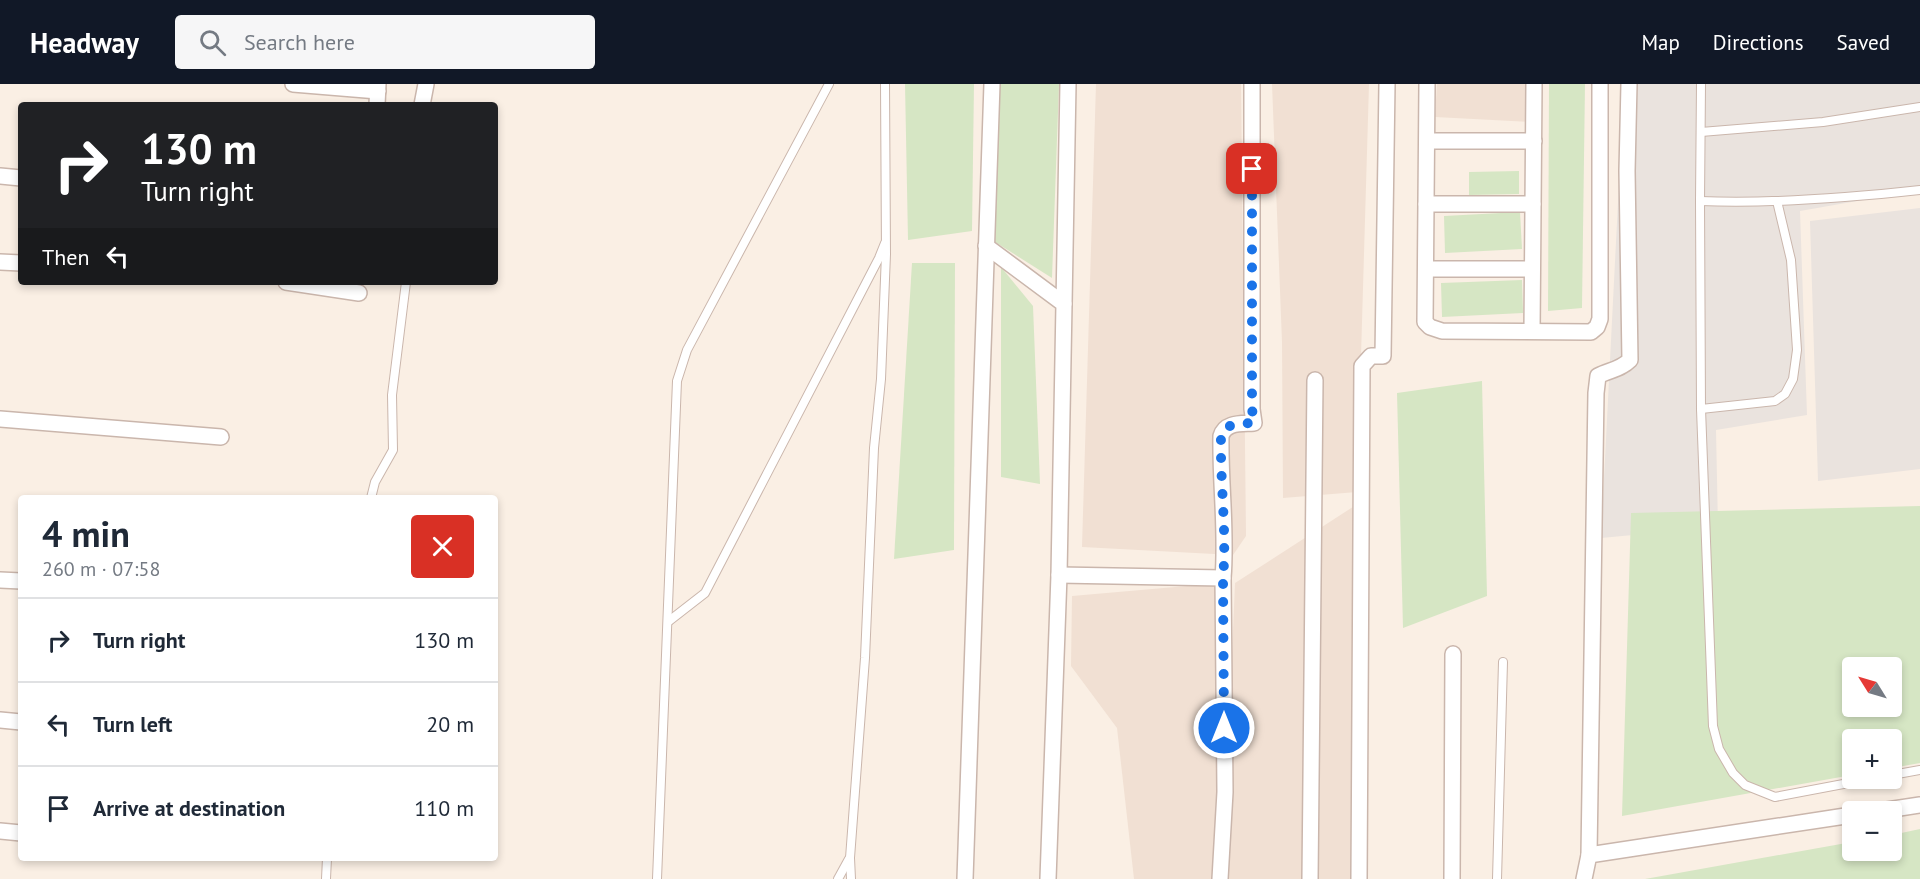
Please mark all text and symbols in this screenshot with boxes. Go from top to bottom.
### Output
search box [175,15,595,69]
text: Headway [30,24,139,61]
icon: search [196,26,229,59]
text: Search here [244,28,355,56]
text: Map [1641,29,1680,56]
text: Directions [1713,29,1804,56]
text: Saved [1837,29,1890,56]
text: 130 m [141,121,257,176]
icon: right [42,126,120,204]
pin [1226,143,1277,194]
icon: arrive [1235,152,1268,185]
text: Turn right [141,174,254,208]
icon: left [101,240,134,273]
text: Then [42,243,89,271]
text: 4 min [42,510,130,557]
button: close [411,515,474,578]
text: 260 m · 07:58 [42,556,160,582]
icon: right [42,624,75,657]
text: Turn right [93,626,185,654]
text: 130 m [414,626,474,654]
north arrow [1842,657,1902,717]
map controls [1842,657,1902,861]
position arrow [1192,696,1256,760]
icon: left [42,708,75,741]
text: Turn left [93,710,173,738]
text: 20 m [426,710,474,738]
button: + [1842,729,1902,789]
icon: arrive [42,792,75,825]
text: Arrive at destination [93,794,285,822]
text: 110 m [414,794,474,822]
button: − [1842,801,1902,861]

